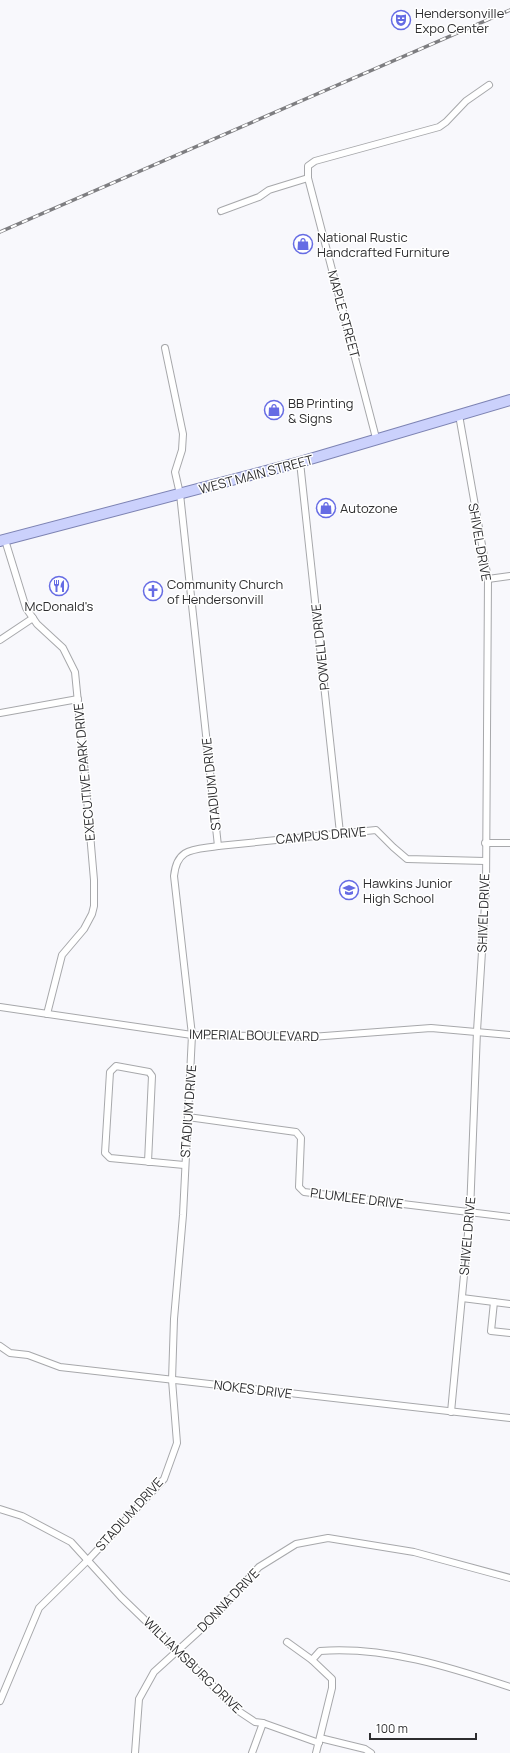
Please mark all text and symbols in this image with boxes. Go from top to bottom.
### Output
place label: Hendersonville Expo Center [415,4,505,37]
theatre icon: Hendersonville Expo Center [390,9,412,31]
place label: National Rustic Handcrafted Furniture [317,228,450,261]
shop icon: National Rustic Handcrafted Furniture [292,233,314,255]
street label: MAPLE STREET [324,268,364,360]
place label: BB Printing & Signs [288,394,354,427]
shop icon: BB Printing & Signs [263,399,285,421]
street label: WEST MAIN STREET [197,450,315,498]
shop icon: Autozone [315,497,337,519]
place label: Autozone [340,499,398,517]
street label: SHIVEL DRIVE [464,502,496,582]
restaurant icon: McDonald's [48,575,70,597]
place label: Community Church of Hendersonvill [167,575,283,608]
church icon: Community Church of Hendersonvill [142,580,164,602]
place label: McDonald's [25,597,94,615]
street label: POWELL DRIVE [307,603,333,691]
street label: EXECUTIVE PARK DRIVE [69,702,99,842]
street label: STADIUM DRIVE [197,737,225,831]
street label: CAMPUS DRIVE [275,822,367,848]
street label: SHIVEL DRIVE [473,873,493,953]
place label: Hawkins Junior High School [363,874,453,907]
school or university icon: Hawkins Junior High School [338,879,360,901]
street label: IMPERIAL BOULEVARD [189,1025,319,1045]
street label: STADIUM DRIVE [176,1064,200,1158]
street label: PLUMLEE DRIVE [309,1183,405,1213]
street label: SHIVEL DRIVE [455,1196,479,1276]
street label: NOKES DRIVE [213,1375,293,1403]
street label: STADIUM DRIVE [91,1473,167,1555]
street label: DONNA DRIVE [193,1564,263,1636]
street label: WILLIAMSBURG DRIVE [140,1613,246,1717]
scale bar [370,1715,476,1741]
text: 100 m [376,1720,408,1737]

